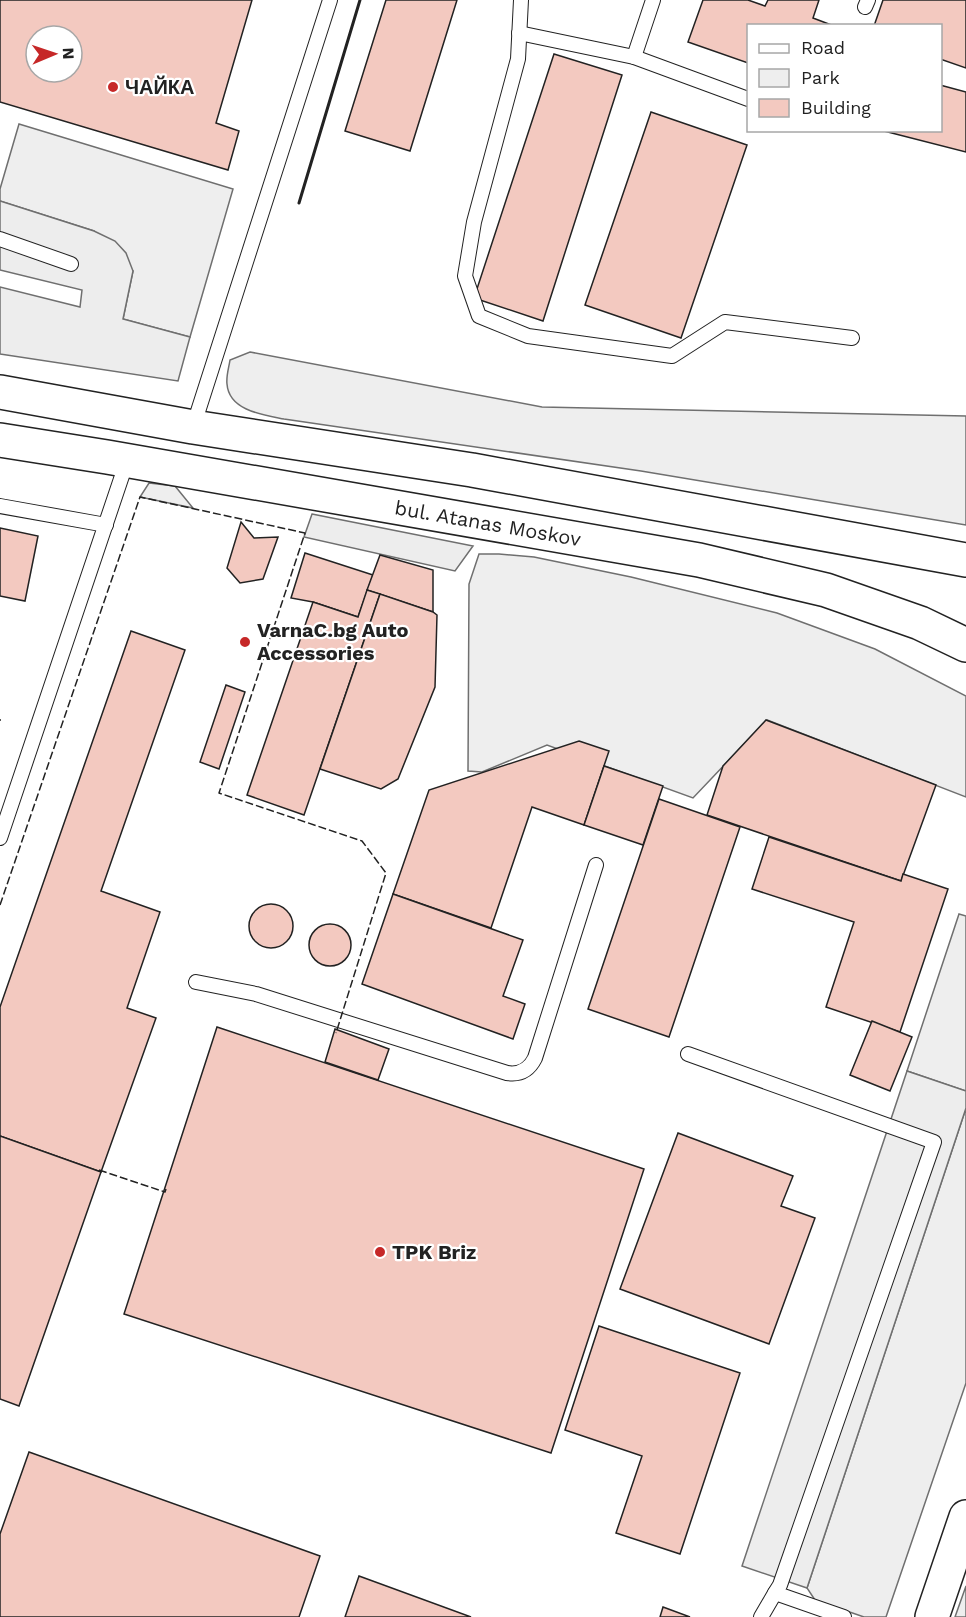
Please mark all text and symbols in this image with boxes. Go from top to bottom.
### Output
north arrow [24,24,84,84]
legend [747,24,942,132]
text: Road [801,37,845,58]
text: N [59,47,78,60]
text: Park [801,67,840,88]
place label: ЧАЙКА [125,75,195,99]
marker: ЧАЙКА [106,80,120,94]
text: Building [801,97,871,118]
street label: bul. Atanas Moskov [393,495,583,551]
place label: VarnaC.bg Auto Accessories [257,618,408,665]
marker: VarnaC.bg Auto Accessories [238,635,252,649]
place label: TPK Briz [392,1240,476,1264]
marker: TPK Briz [373,1245,387,1259]

